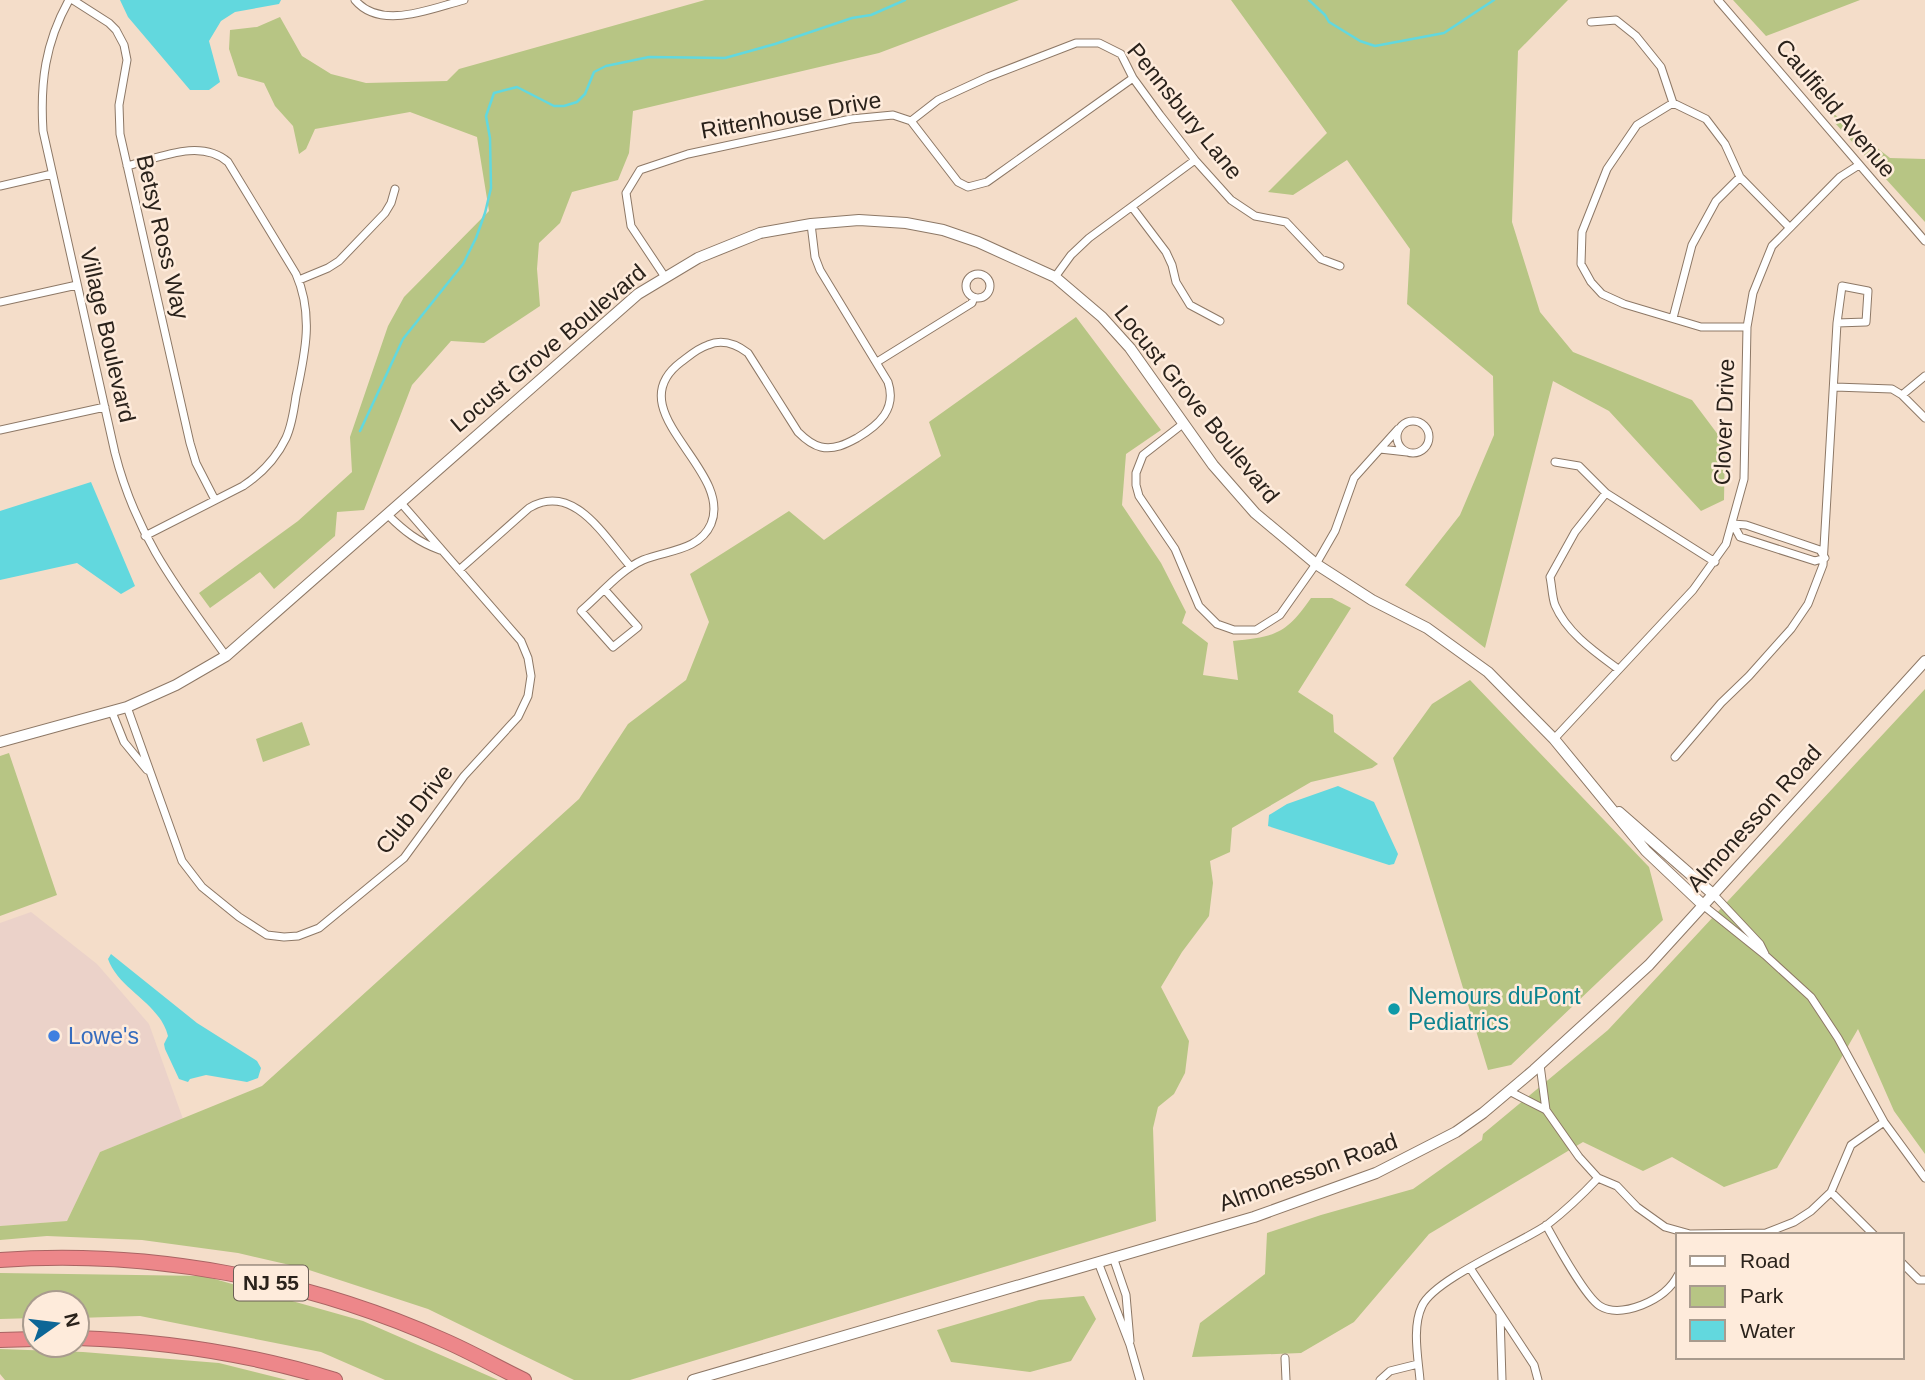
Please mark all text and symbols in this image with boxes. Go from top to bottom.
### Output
street label: Caulfield Avenue [1771,34,1901,182]
street label: Pennsbury Lane [1122,38,1248,184]
street label: Rittenhouse Drive [699,86,883,144]
street label: Betsy Ross Way [131,152,195,322]
street label: Village Boulevard [75,245,141,425]
street label: Locust Grove Boulevard [445,259,651,437]
street label: Locust Grove Boulevard [1109,300,1285,508]
street label: Clover Drive [1709,358,1739,486]
street label: Almonesson Road [1681,739,1827,897]
street label: Club Drive [370,759,458,859]
place label: Nemours duPont Pediatrics [1408,983,1581,1035]
marker: Nemours duPont Pediatrics [1386,1001,1402,1017]
place label: Lowe's [68,1023,139,1049]
marker: Lowe's [46,1028,62,1044]
street label: Almonesson Road [1215,1128,1401,1216]
legend [1676,1233,1904,1359]
text: Road [1740,1249,1790,1272]
road number: NJ 55 [234,1266,308,1300]
text: Park [1740,1284,1784,1307]
north arrow [21,1289,91,1359]
text: N [60,1311,84,1329]
text: Water [1740,1319,1795,1342]

